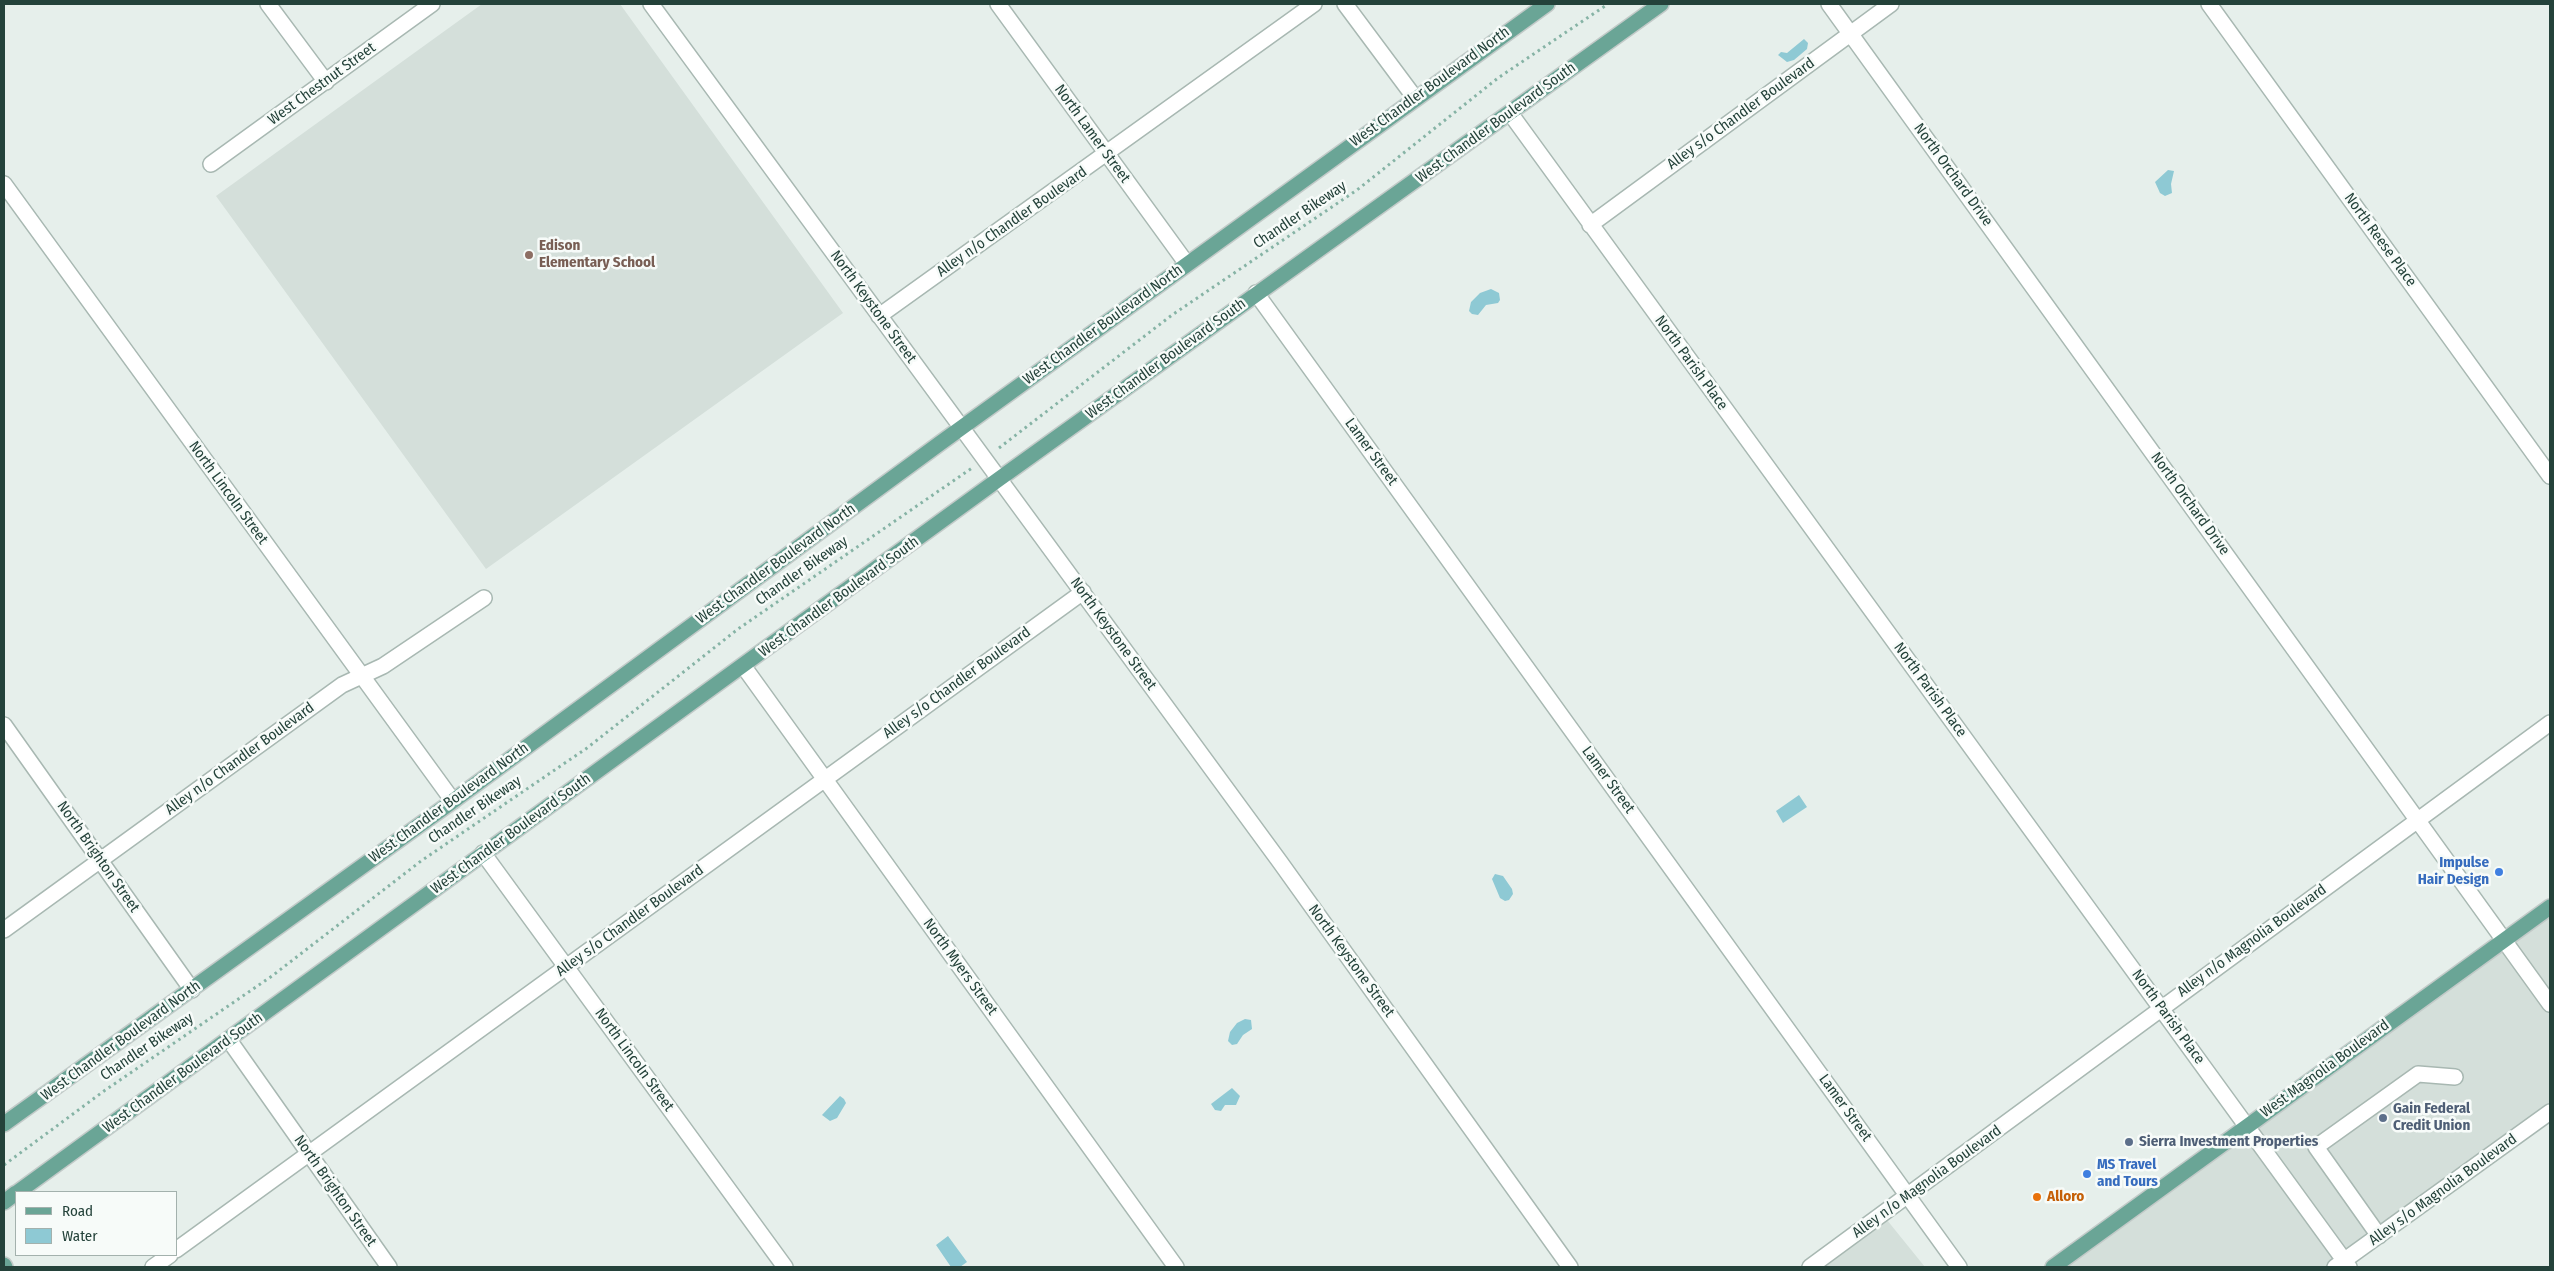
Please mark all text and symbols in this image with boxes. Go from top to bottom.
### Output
street label: West Chandler Boulevard North [1347,23,1513,151]
street label: West Chestnut Street [265,39,379,129]
street label: Alley s/o Chandler Boulevard [1664,54,1818,174]
street label: West Chandler Boulevard South [1412,59,1580,187]
street label: North Lamer Street [1050,81,1134,187]
street label: North Orchard Drive [1910,120,1996,230]
street label: Alley n/o Chandler Boulevard [933,163,1091,281]
street label: Chandler Bikeway [1250,177,1350,253]
street label: North Reese Place [2340,190,2420,290]
place label: Edison Elementary School [539,237,655,272]
street label: North Keystone Street [826,247,920,367]
marker: Edison Elementary School [523,249,535,261]
street label: West Chandler Boulevard North [1020,261,1186,389]
street label: West Chandler Boulevard South [1082,295,1250,423]
street label: North Parish Place [1651,312,1731,414]
street label: Lamer Street [1341,415,1401,489]
street label: North Lincoln Street [185,438,271,548]
street label: North Orchard Drive [2147,449,2233,559]
street label: West Chandler Boulevard North [693,500,859,628]
street label: Chandler Bikeway [752,533,852,609]
street label: West Chandler Boulevard South [755,533,923,661]
street label: North Keystone Street [1066,574,1160,694]
street label: Alley s/o Chandler Boulevard [880,623,1034,743]
street label: North Parish Place [1890,639,1970,741]
street label: Alley n/o Chandler Boulevard [162,699,318,819]
street label: West Chandler Boulevard North [366,739,532,867]
street label: Lamer Street [1578,743,1638,817]
street label: West Chandler Boulevard South [427,770,595,898]
street label: Chandler Bikeway [425,772,525,848]
street label: North Brighton Street [53,798,143,916]
place label: Impulse Hair Design [2418,854,2489,889]
street label: Alley s/o Chandler Boulevard [553,861,707,981]
marker: Impulse Hair Design [2493,866,2505,878]
street label: Alley n/o Magnolia Boulevard [2174,881,2330,1001]
street label: North Keystone Street [1304,901,1398,1021]
street label: North Myers Street [919,915,1001,1019]
street label: North Parish Place [2128,966,2208,1068]
street label: West Chandler Boulevard North [38,977,204,1105]
street label: North Lincoln Street [591,1005,677,1115]
street label: Chandler Bikeway [97,1009,197,1085]
street label: West Chandler Boulevard South [99,1009,267,1137]
street label: West Magnolia Boulevard [2257,1016,2393,1122]
street label: Lamer Street [1815,1071,1875,1145]
place label: Gain Federal Credit Union [2393,1100,2470,1135]
marker: Gain Federal Credit Union [2377,1112,2389,1124]
street label: Alley n/o Magnolia Boulevard [1849,1122,2005,1242]
street label: Alley s/o Magnolia Boulevard [2365,1130,2521,1250]
street label: North Brighton Street [290,1132,380,1250]
place label: Sierra Investment Properties [2139,1133,2318,1151]
marker: Sierra Investment Properties [2123,1136,2135,1148]
place label: MS Travel and Tours [2097,1156,2158,1191]
marker: MS Travel and Tours [2081,1168,2093,1180]
place label: Alloro [2047,1188,2084,1206]
legend [15,1191,178,1256]
marker: Alloro [2031,1191,2043,1203]
text: Road [62,1202,93,1220]
text: Water [62,1227,97,1245]

